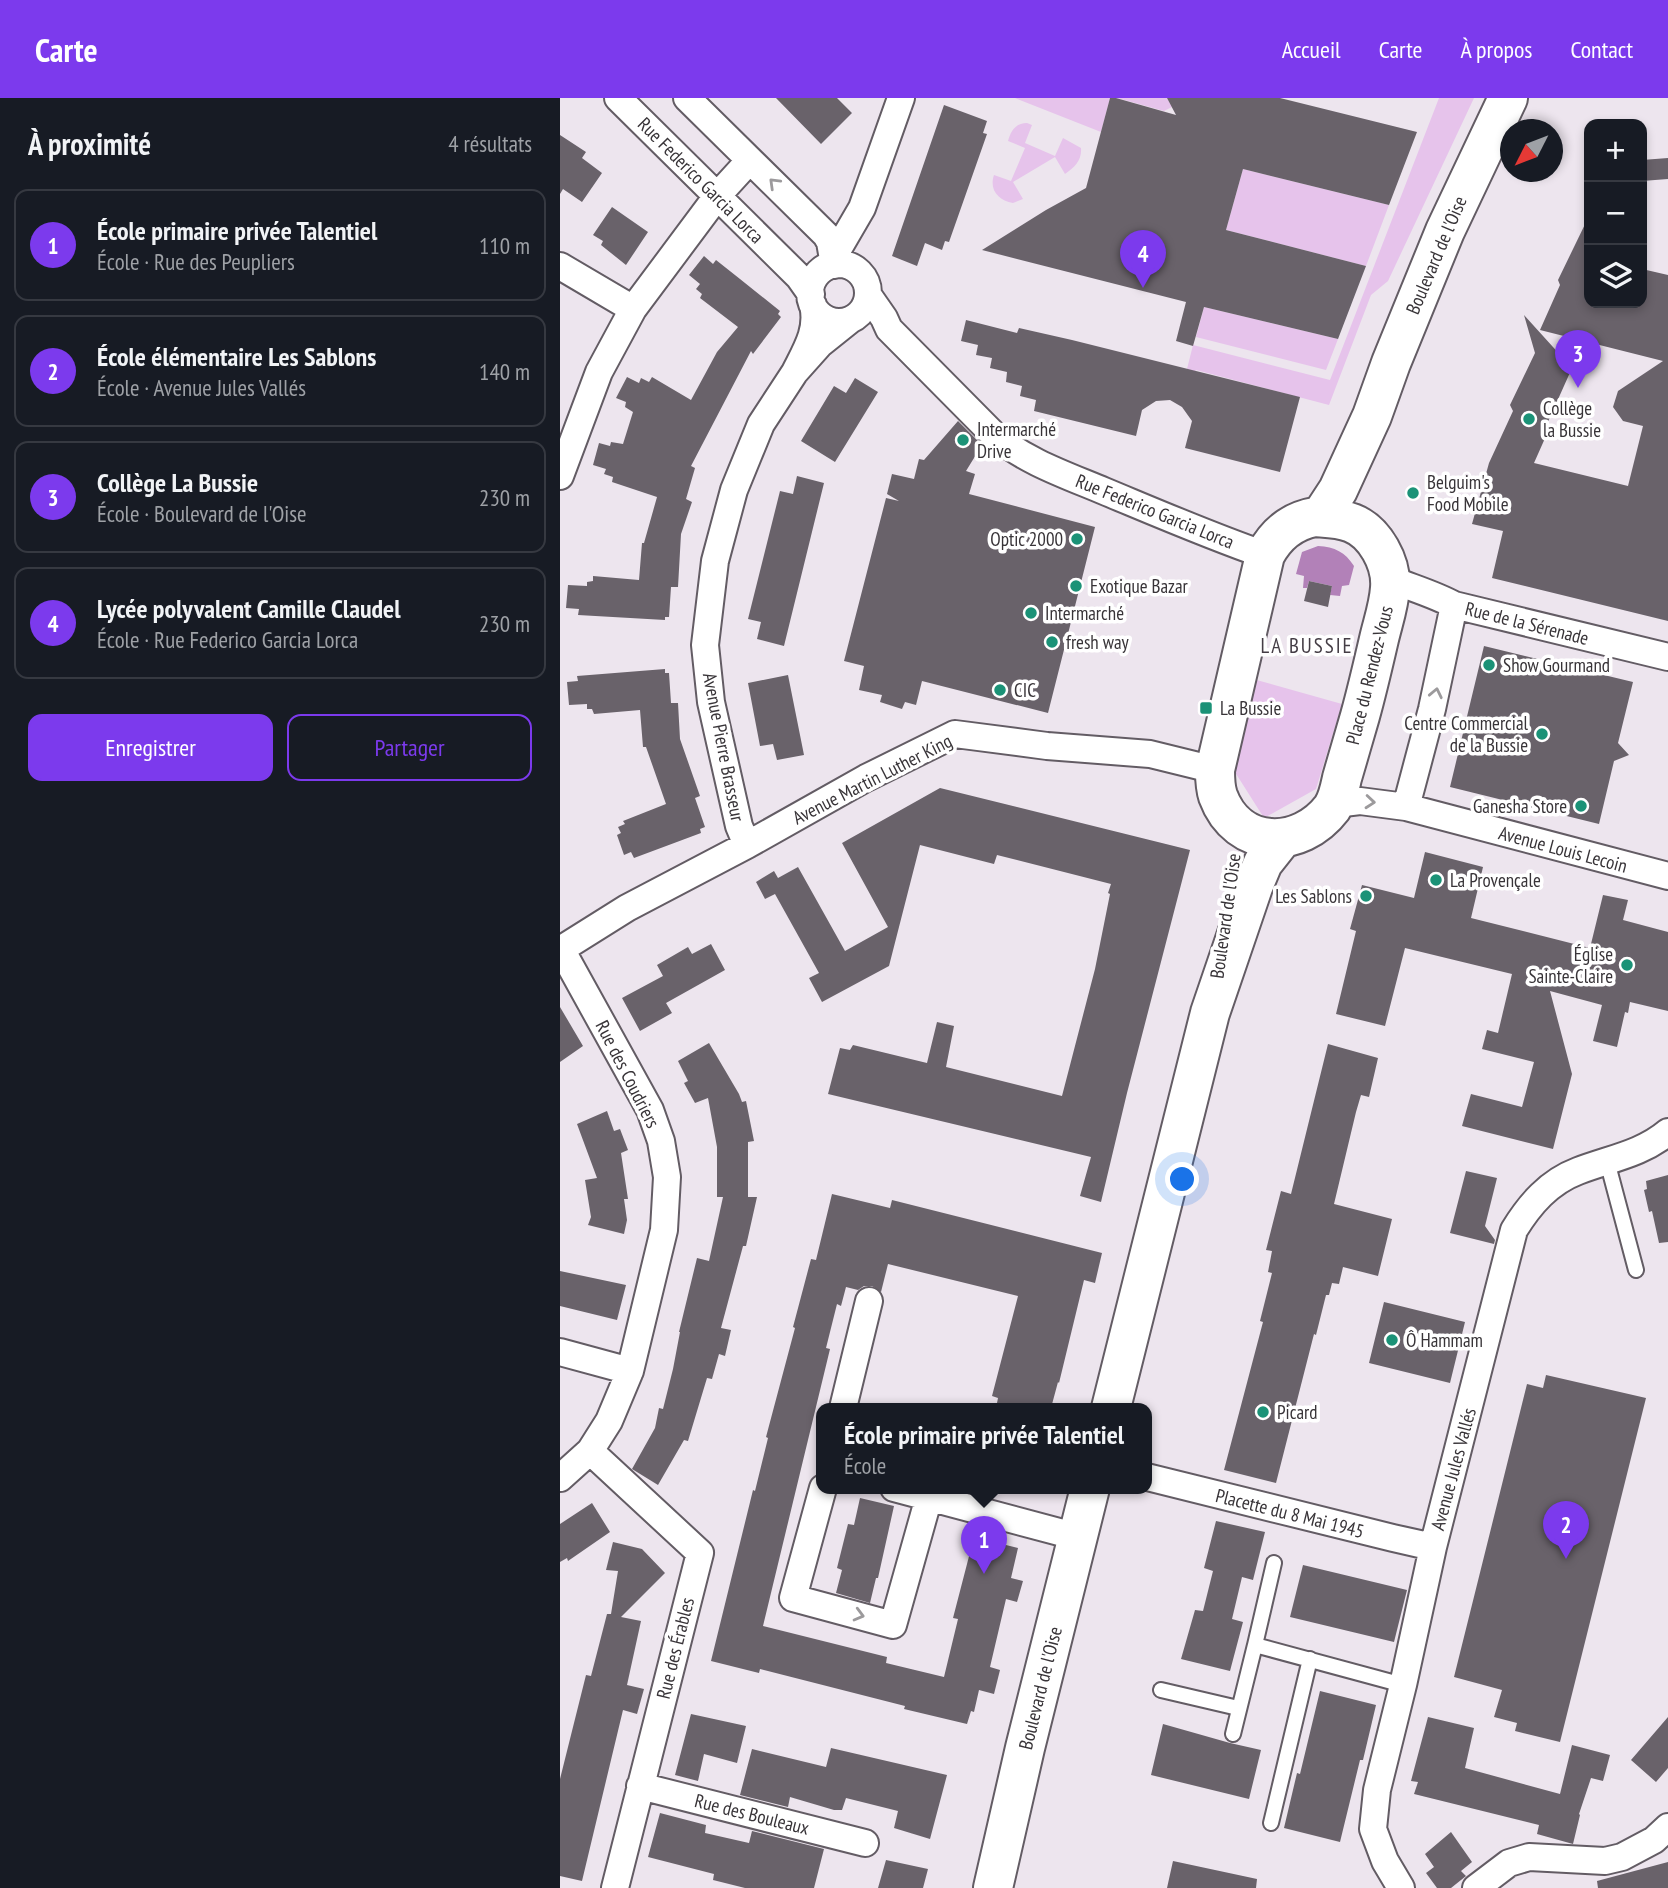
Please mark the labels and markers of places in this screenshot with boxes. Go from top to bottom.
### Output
pin: 4 [1120,230,1166,288]
pin: 3 [1555,330,1601,388]
place label: Collège la Bussie [1543,396,1601,442]
marker: Collège la Bussie [1521,411,1537,427]
place label: Intermarché Drive [977,417,1056,463]
marker: Intermarché Drive [955,432,971,448]
place label: Belguim's Food Mobile [1427,470,1509,516]
marker: Belguim's Food Mobile [1405,485,1421,501]
place label: Optic 2000 [990,527,1063,551]
marker: Optic 2000 [1069,531,1085,547]
place label: Exotique Bazar [1090,574,1188,598]
marker: Exotique Bazar [1068,578,1084,594]
place label: Intermarché [1045,601,1124,625]
marker: Intermarché [1023,605,1039,621]
place label: fresh way [1066,630,1130,654]
marker: fresh way [1044,634,1060,650]
place label: Show Gourmand [1503,653,1610,677]
marker: Show Gourmand [1481,657,1497,673]
place label: CIC [1014,678,1036,702]
marker: CIC [992,682,1008,698]
place label: La Bussie [1220,696,1281,720]
marker: La Bussie [1198,700,1214,716]
place label: Centre Commercial de la Bussie [1404,711,1529,757]
marker: Centre Commercial de la Bussie [1534,726,1550,742]
place label: Ganesha Store [1473,794,1567,818]
marker: Ganesha Store [1573,798,1589,814]
place label: La Provençale [1450,868,1541,892]
marker: La Provençale [1428,872,1444,888]
place label: Les Sablons [1275,884,1352,908]
marker: Les Sablons [1358,888,1374,904]
place label: Église Sainte-Claire [1528,942,1613,988]
marker: Église Sainte-Claire [1619,957,1635,973]
place label: Ô Hammam [1406,1328,1483,1352]
marker: Ô Hammam [1384,1332,1400,1348]
place label: Picard [1277,1400,1318,1424]
marker: Picard [1255,1404,1271,1420]
pin: 2 [1543,1501,1589,1559]
pin: 1 [961,1516,1007,1574]

